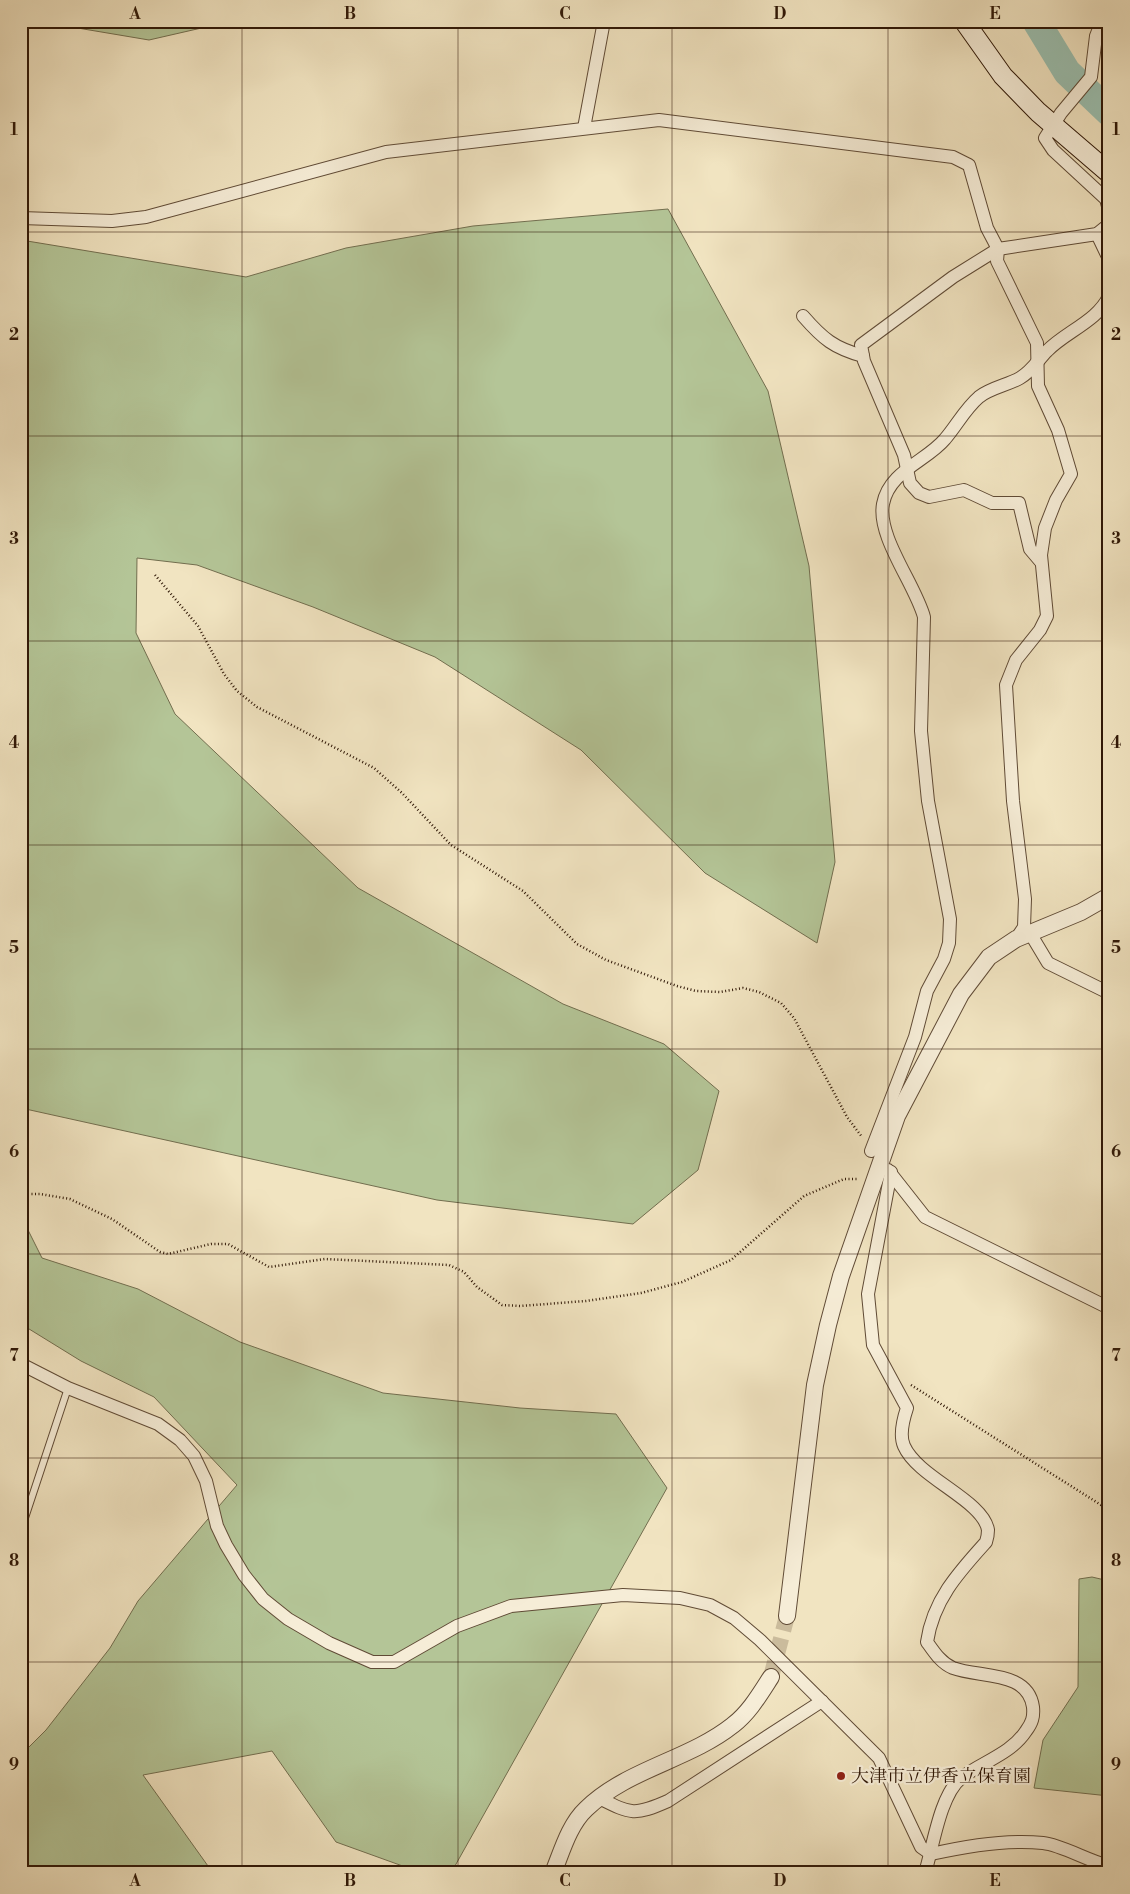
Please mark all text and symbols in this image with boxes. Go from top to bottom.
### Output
text: A [128,4,141,24]
text: B [344,4,356,24]
text: C [559,4,571,24]
text: D [774,4,787,24]
text: E [989,4,1001,24]
text: 1 [10,120,18,140]
text: 1 [1112,120,1120,140]
text: 2 [9,325,19,345]
text: 2 [1111,325,1121,345]
text: 3 [9,529,19,549]
text: 3 [1111,529,1121,549]
text: 4 [9,733,20,753]
text: 4 [1111,733,1122,753]
text: 5 [9,938,19,958]
text: 5 [1111,938,1121,958]
text: 6 [9,1142,19,1162]
text: 6 [1111,1142,1121,1162]
text: 7 [9,1346,19,1366]
text: 7 [1111,1346,1121,1366]
text: 8 [9,1551,19,1571]
text: 8 [1111,1551,1121,1571]
text: 9 [9,1755,19,1775]
text: 9 [1111,1755,1121,1775]
place label: 大津市立伊香立保育園 [851,1765,1031,1788]
marker: 大津市立伊香立保育園 [835,1770,847,1782]
text: A [128,1871,141,1891]
text: B [344,1871,356,1891]
text: C [559,1871,571,1891]
text: D [774,1871,787,1891]
text: E [989,1871,1001,1891]

